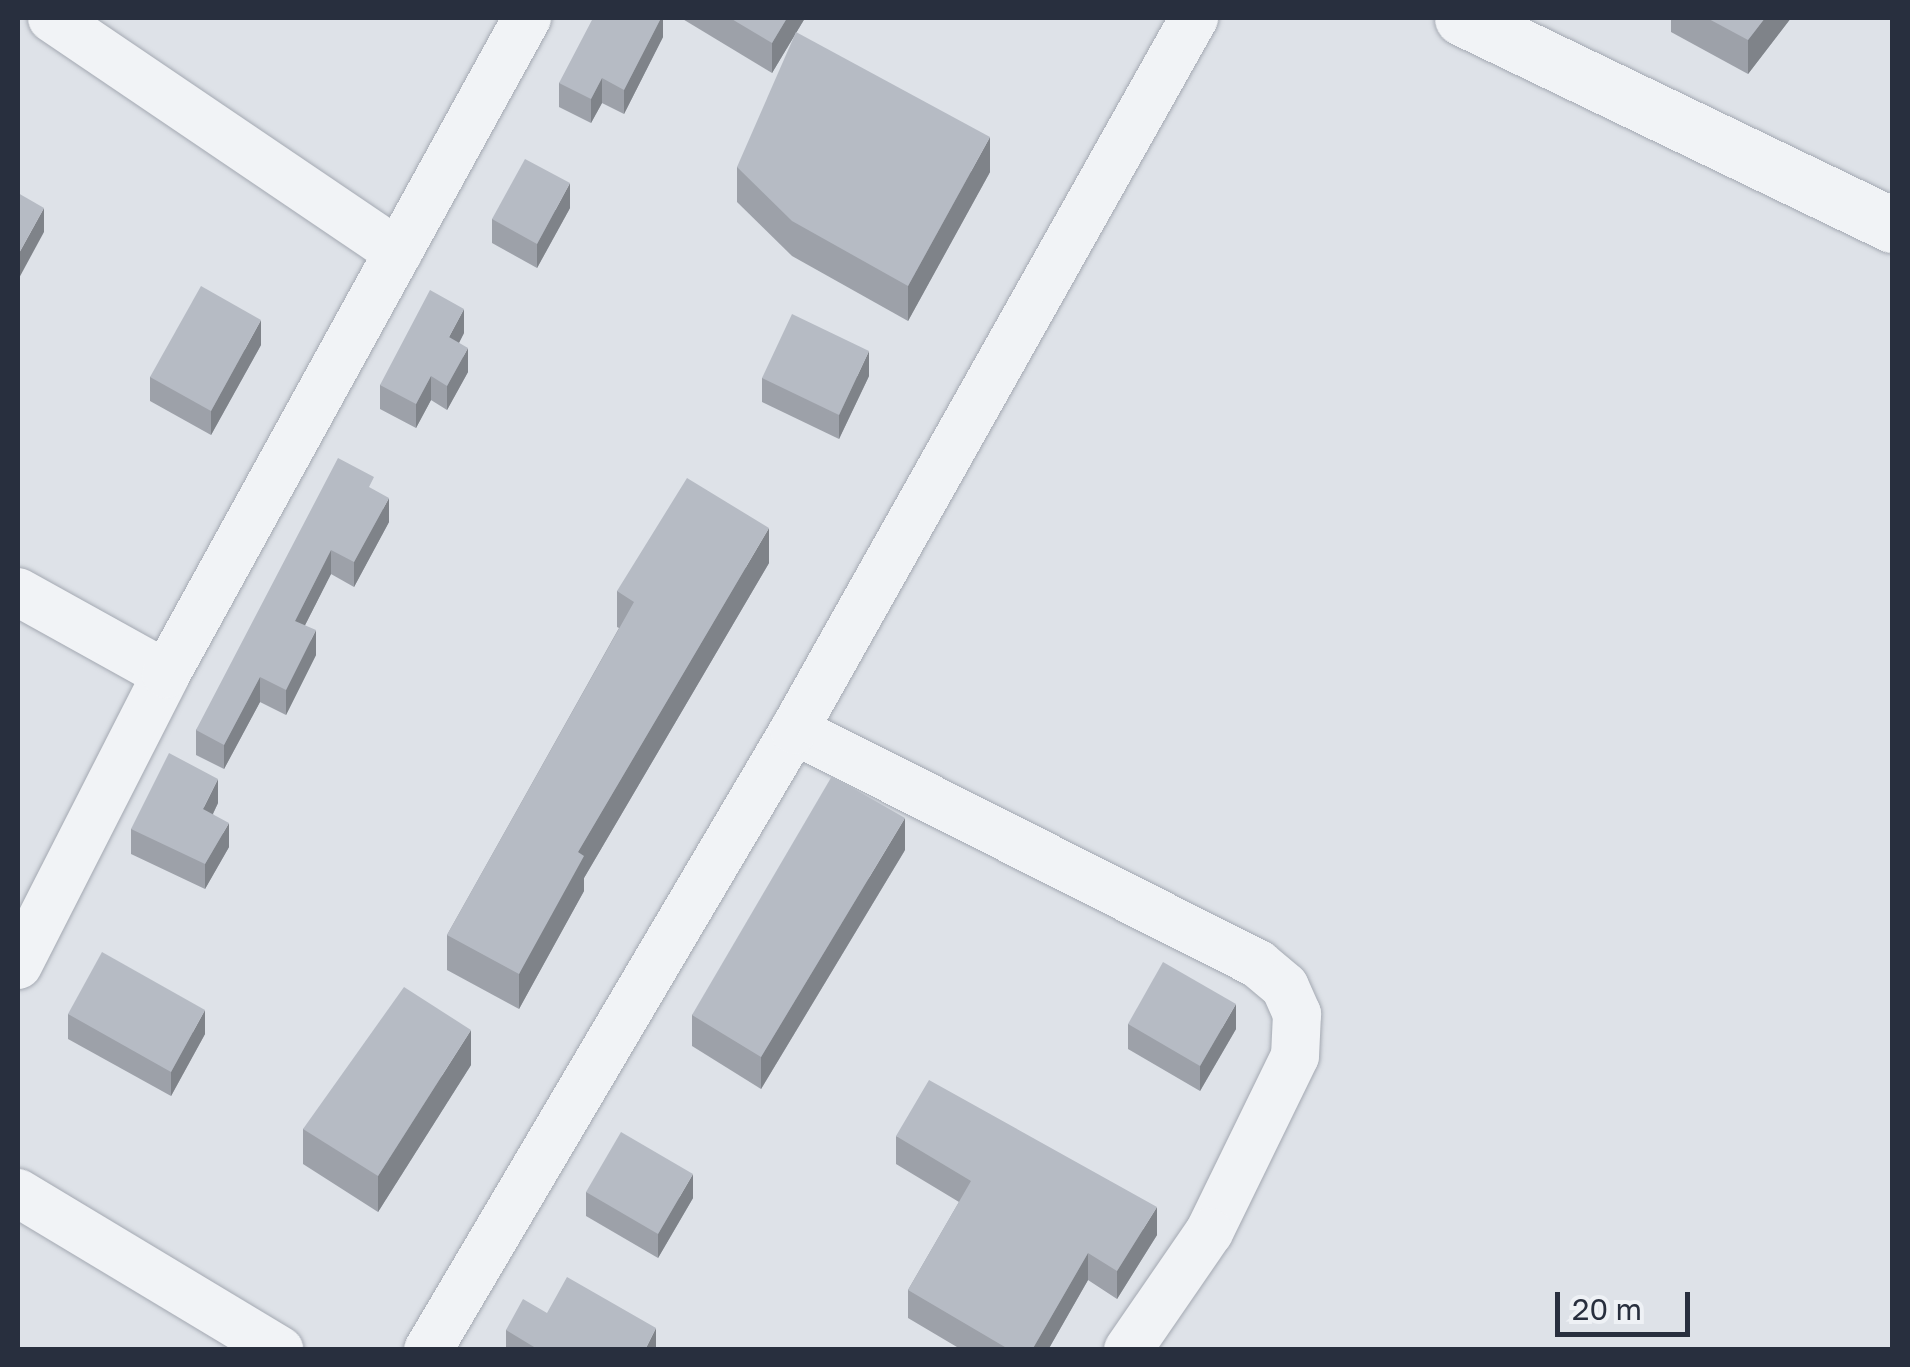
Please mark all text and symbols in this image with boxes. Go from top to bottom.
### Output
scale bar [1560,1272,1695,1334]
text: 20 m [1572,1291,1642,1327]

